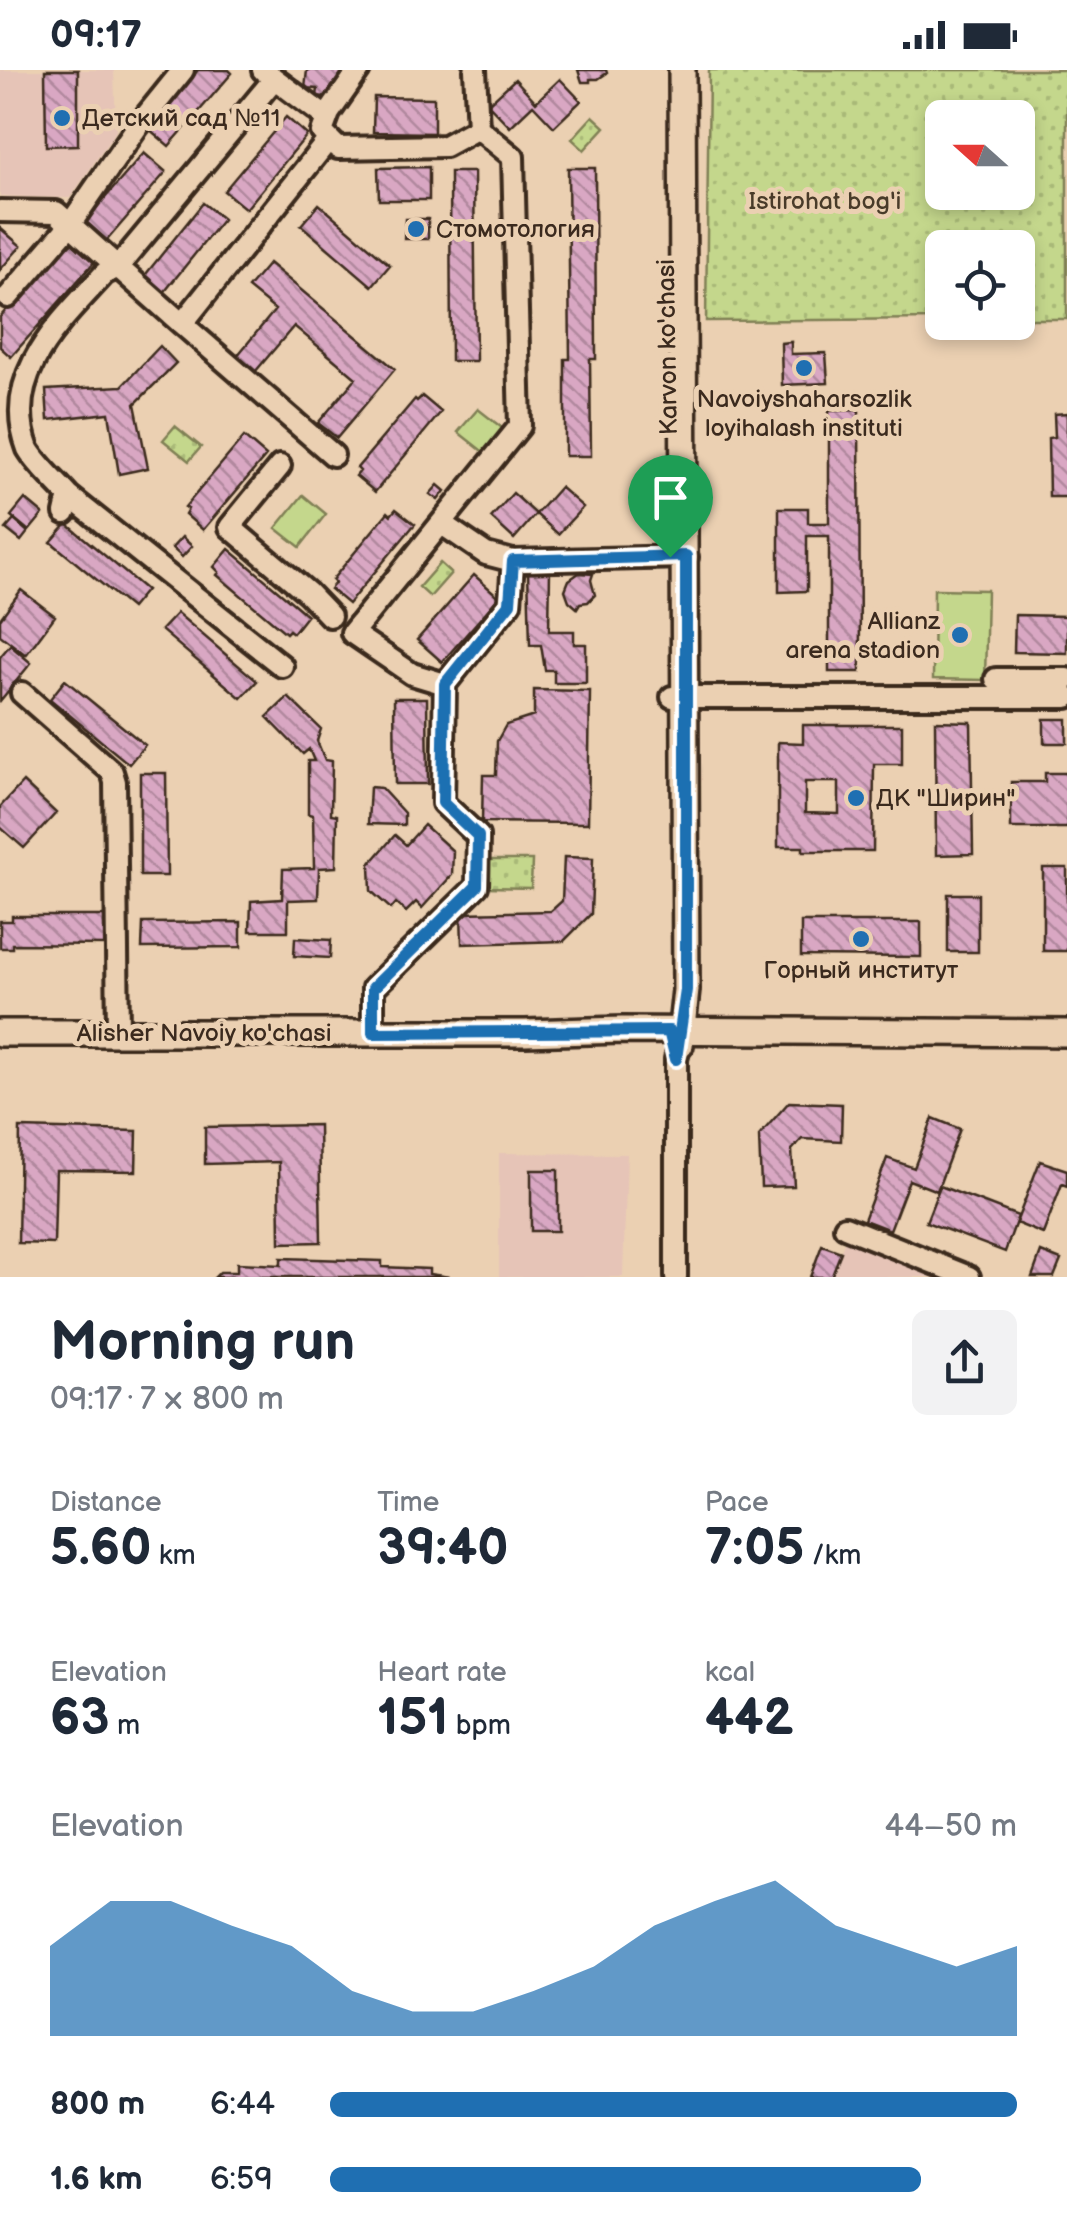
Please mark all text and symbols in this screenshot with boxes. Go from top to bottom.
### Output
text: 09:17 [50,13,142,58]
north arrow [925,100,1035,210]
map controls [925,100,1035,340]
place label: Детский сад №11 [82,103,280,134]
marker: Детский сад №11 [51,107,73,129]
park label: Istirohat bog'i [749,186,901,217]
place label: Стомотология [436,214,595,245]
marker: Стомотология [405,218,427,240]
button: locate [925,230,1035,340]
street label: Karvon ko'chasi [651,259,685,435]
marker: Navoiyshaharsozlik loyihalash instituti [793,357,815,379]
place label: Navoiyshaharsozlik loyihalash instituti [696,384,912,444]
pin [628,455,713,558]
icon: arrive [643,470,698,525]
place label: Allianz arena stadion [786,606,941,666]
marker: Allianz arena stadion [949,624,971,646]
place label: ДК "Ширин" [876,783,1016,814]
marker: ДК "Ширин" [845,787,867,809]
marker: Горный институт [850,928,872,950]
place label: Горный институт [764,955,959,986]
street label: Alisher Navoiy ko'chasi [76,1018,332,1049]
text: Morning run [50,1309,355,1376]
button: share [912,1310,1017,1415]
text: 09:17 · 7 × 800 m [50,1380,284,1419]
text: Distance [50,1486,162,1519]
text: Time [377,1486,439,1519]
text: Pace [705,1486,769,1519]
text: 5.60 [50,1519,151,1579]
text: 39:40 [377,1519,508,1579]
text: 7:05 [705,1519,804,1579]
text: km [151,1539,196,1572]
text: /km [804,1539,861,1572]
text: Elevation [50,1656,167,1689]
text: Heart rate [377,1656,507,1689]
text: kcal [705,1656,755,1689]
text: 63 [50,1689,110,1749]
text: 151 [377,1689,448,1749]
text: 442 [705,1689,794,1749]
text: m [110,1709,140,1742]
text: bpm [448,1709,511,1742]
text: Elevation [50,1807,183,1846]
text: 44–50 m [885,1807,1017,1846]
text: 800 m [50,2085,145,2124]
text: 6:44 [210,2085,275,2124]
text: 1.6 km [50,2160,143,2199]
text: 6:59 [210,2160,273,2199]

